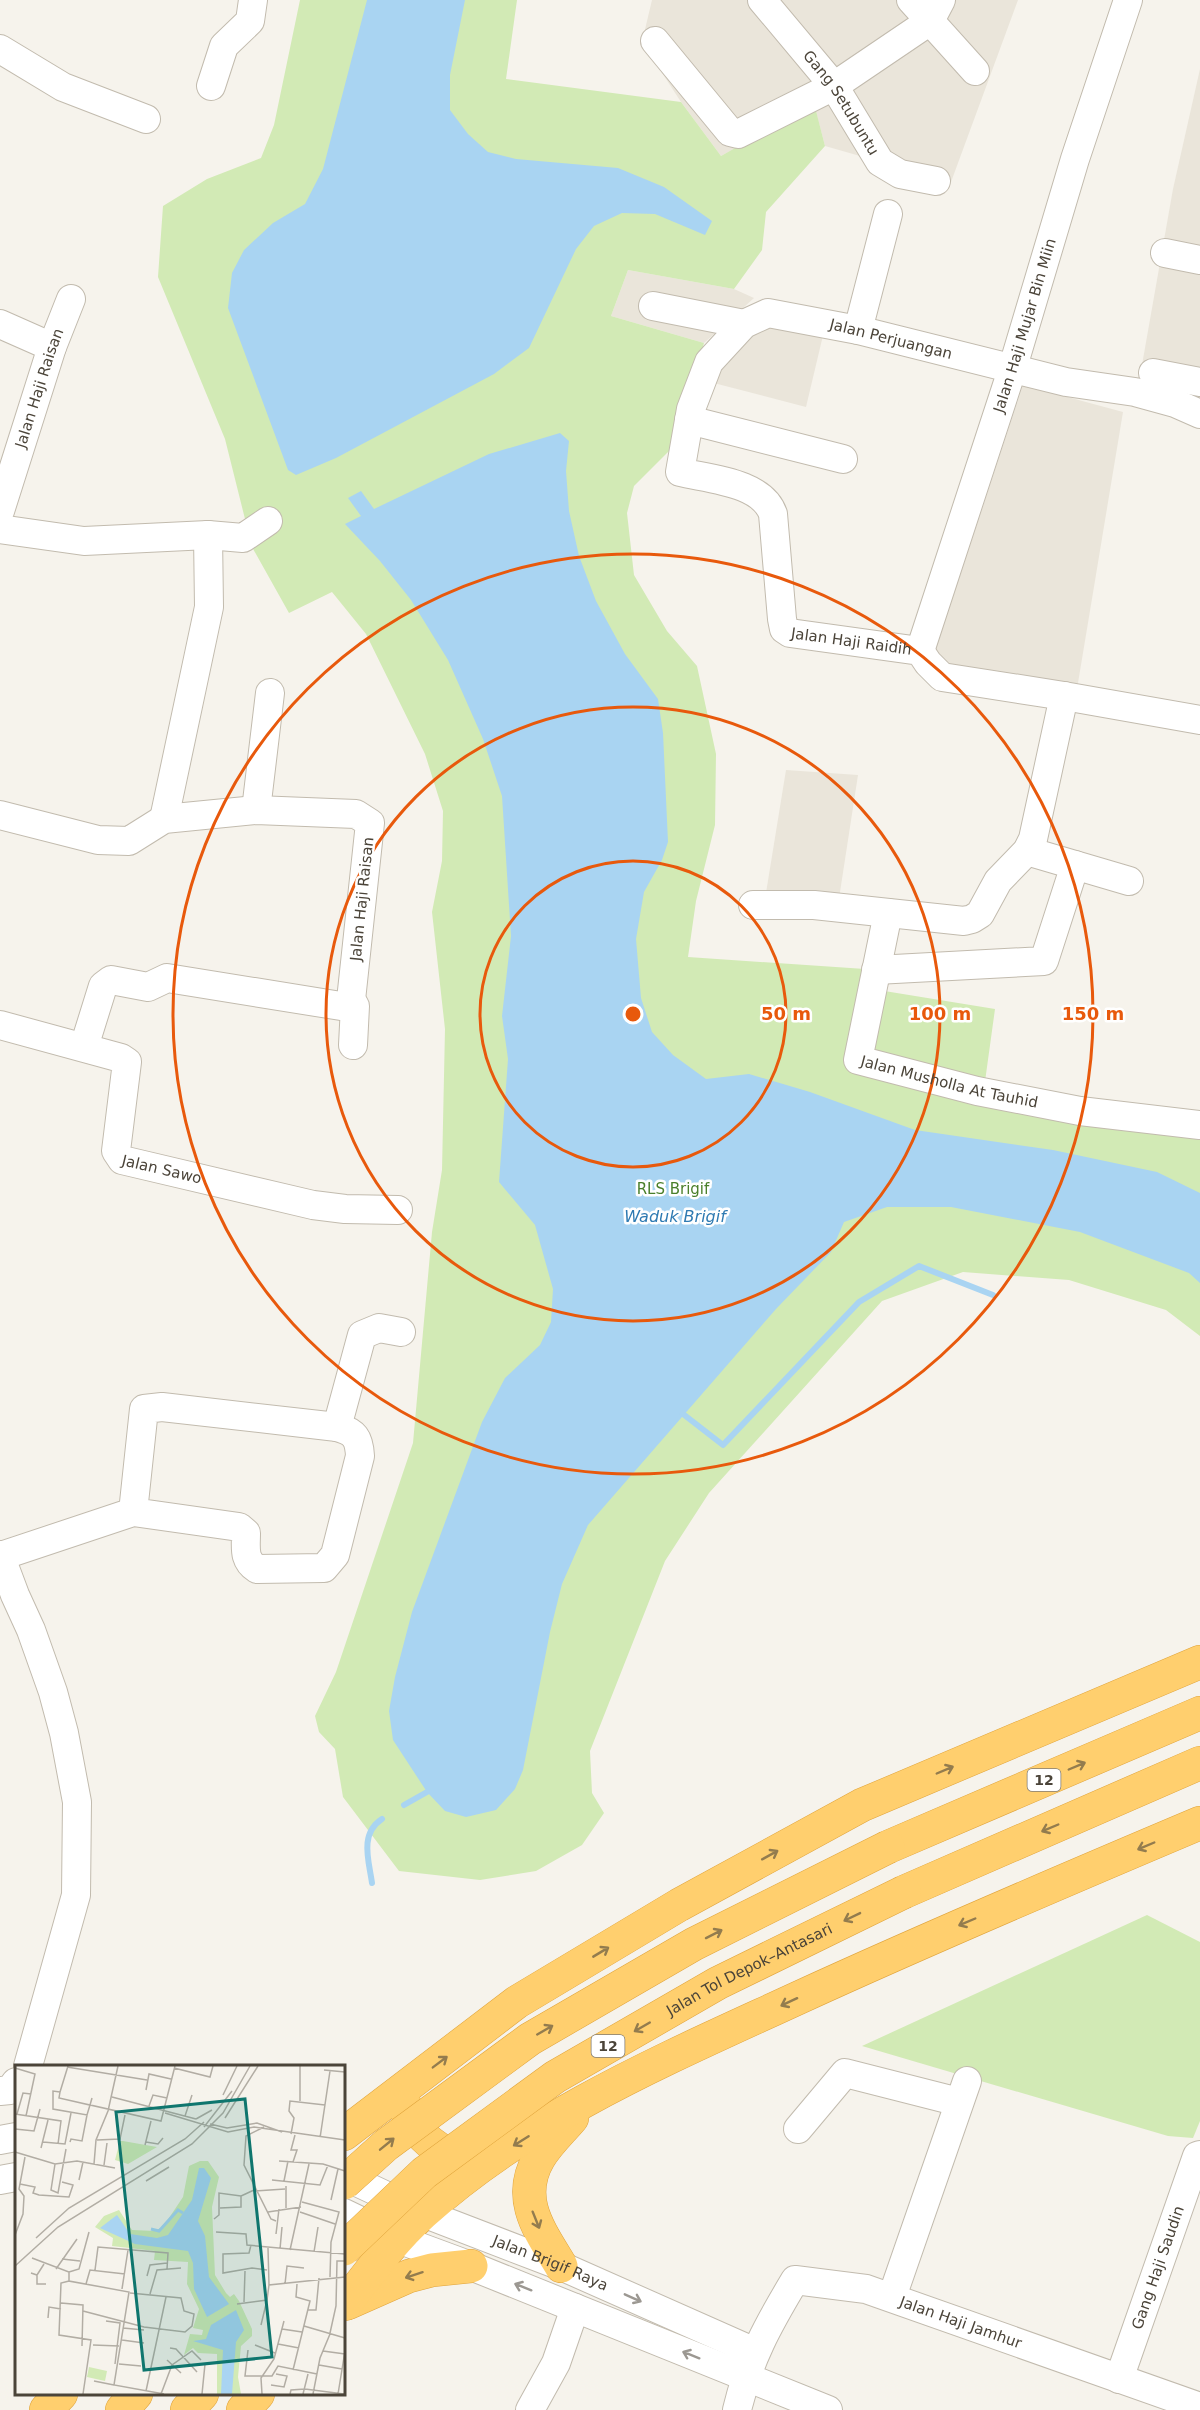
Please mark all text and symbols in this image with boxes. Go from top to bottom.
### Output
street label: Gang Setubuntu [799,47,883,158]
street label: Jalan Haji Mujar Bin Miin [989,236,1060,416]
street label: Jalan Perjuangan [827,315,954,363]
street label: Jalan Haji Raisan [11,326,68,451]
street label: Jalan Haji Raidih [789,624,913,659]
street label: Jalan Haji Raisan [346,836,377,963]
text: 50 m [761,1003,811,1024]
text: 100 m [909,1003,971,1024]
text: 150 m [1062,1003,1124,1024]
centre of rings [623,1004,643,1024]
street label: Jalan Musholla At Tauhid [858,1052,1040,1112]
street label: Jalan Sawo [119,1151,204,1187]
park label: RLS Brigif [637,1180,710,1198]
water label: Waduk Brigif [624,1207,728,1226]
one-way arrow [1067,1760,1085,1771]
one-way arrow [935,1764,953,1775]
road number: 12 [1028,1769,1060,1791]
one-way arrow [1041,1824,1059,1835]
one-way arrow [1137,1841,1156,1852]
one-way arrow [760,1849,778,1860]
one-way arrow [843,1912,861,1924]
one-way arrow [958,1917,976,1928]
street label: Jalan Tol Depok–Antasari [662,1919,835,2020]
one-way arrow [705,1927,723,1939]
one-way arrow [592,1946,609,1958]
one-way arrow [780,1998,798,2009]
one-way arrow [634,2021,651,2033]
one-way arrow [536,2024,553,2036]
road number: 12 [592,2035,624,2057]
one-way arrow [431,2055,447,2068]
inset map [15,2065,345,2395]
one-way arrow [513,2135,530,2147]
one-way arrow [379,2138,395,2151]
street label: Gang Haji Saudin [1128,2203,1188,2332]
one-way arrow [531,2210,542,2229]
street label: Jalan Brigif Raya [489,2231,611,2295]
one-way arrow [405,2271,424,2282]
one-way arrow [514,2281,533,2292]
street label: Jalan Haji Jamhur [896,2292,1025,2353]
one-way arrow [624,2293,642,2304]
one-way arrow [682,2349,701,2360]

